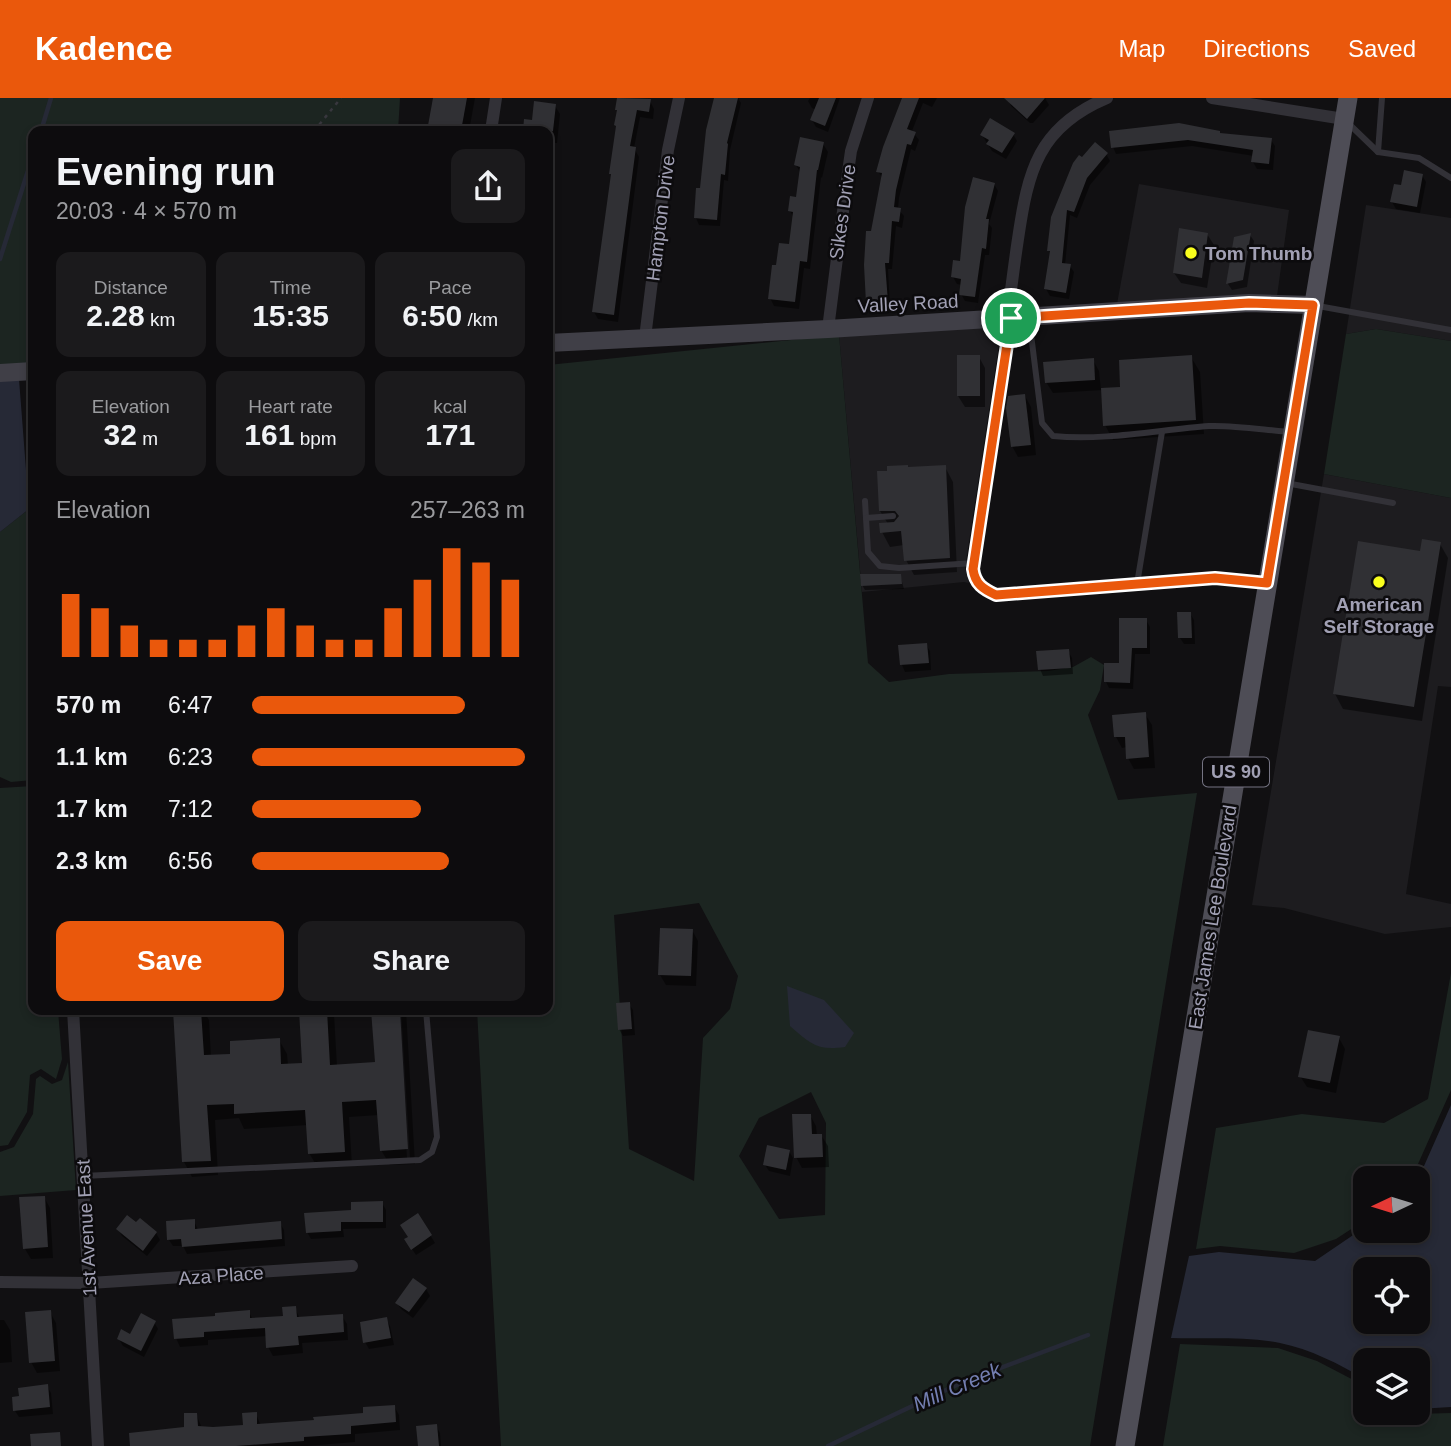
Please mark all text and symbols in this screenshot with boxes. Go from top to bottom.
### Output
text: Kadence [35,30,173,67]
text: Map [1119,35,1165,62]
text: Directions [1203,35,1310,62]
text: Saved [1348,35,1416,62]
button: share [451,149,525,223]
text: Evening run [56,151,276,193]
street label: Hampton Drive [642,154,679,282]
street label: Sikes Drive [825,163,860,261]
text: 20:03 · 4 × 570 m [56,198,237,224]
place label: Tom Thumb [1205,243,1312,264]
marker: Tom Thumb [1183,245,1199,261]
text: Distance [94,277,168,298]
text: Time [270,277,311,298]
text: Pace [429,277,472,298]
pin [981,288,1041,348]
street label: Valley Road [857,290,959,317]
text: 2.28 [86,299,145,332]
text: 15:35 [252,299,329,332]
text: 6:50 [402,299,462,332]
icon: arrive [992,299,1030,337]
text: km [145,309,175,330]
text: /km [462,309,498,330]
text: Elevation [92,396,170,417]
text: Heart rate [248,396,333,417]
text: kcal [433,396,467,417]
text: 32 [104,418,137,451]
text: 161 [244,418,294,451]
text: 171 [425,418,475,451]
text: m [137,428,158,449]
text: bpm [294,428,337,449]
text: Elevation [56,497,151,523]
text: 257–263 m [410,497,525,523]
marker: American Self Storage [1371,574,1387,590]
place label: American Self Storage [1324,594,1434,637]
text: 570 m [56,692,121,718]
text: 6:47 [168,692,213,718]
text: 1.1 km [56,744,128,770]
text: 6:23 [168,744,213,770]
road number: US 90 [1203,758,1269,786]
text: 1.7 km [56,796,128,822]
text: 7:12 [168,796,213,822]
street label: East James Lee Boulevard [1184,803,1241,1031]
text: 2.3 km [56,848,128,874]
text: 6:56 [168,848,213,874]
button: Save [56,921,284,1001]
button: Share [298,921,525,1001]
street label: 1st Avenue East [72,1158,101,1297]
north arrow [1353,1166,1430,1242]
map controls [1353,1166,1430,1425]
button: locate [1353,1257,1430,1334]
street label: Aza Place [178,1262,264,1289]
button: layers [1353,1348,1430,1425]
water label: Mill Creek [909,1357,1006,1415]

